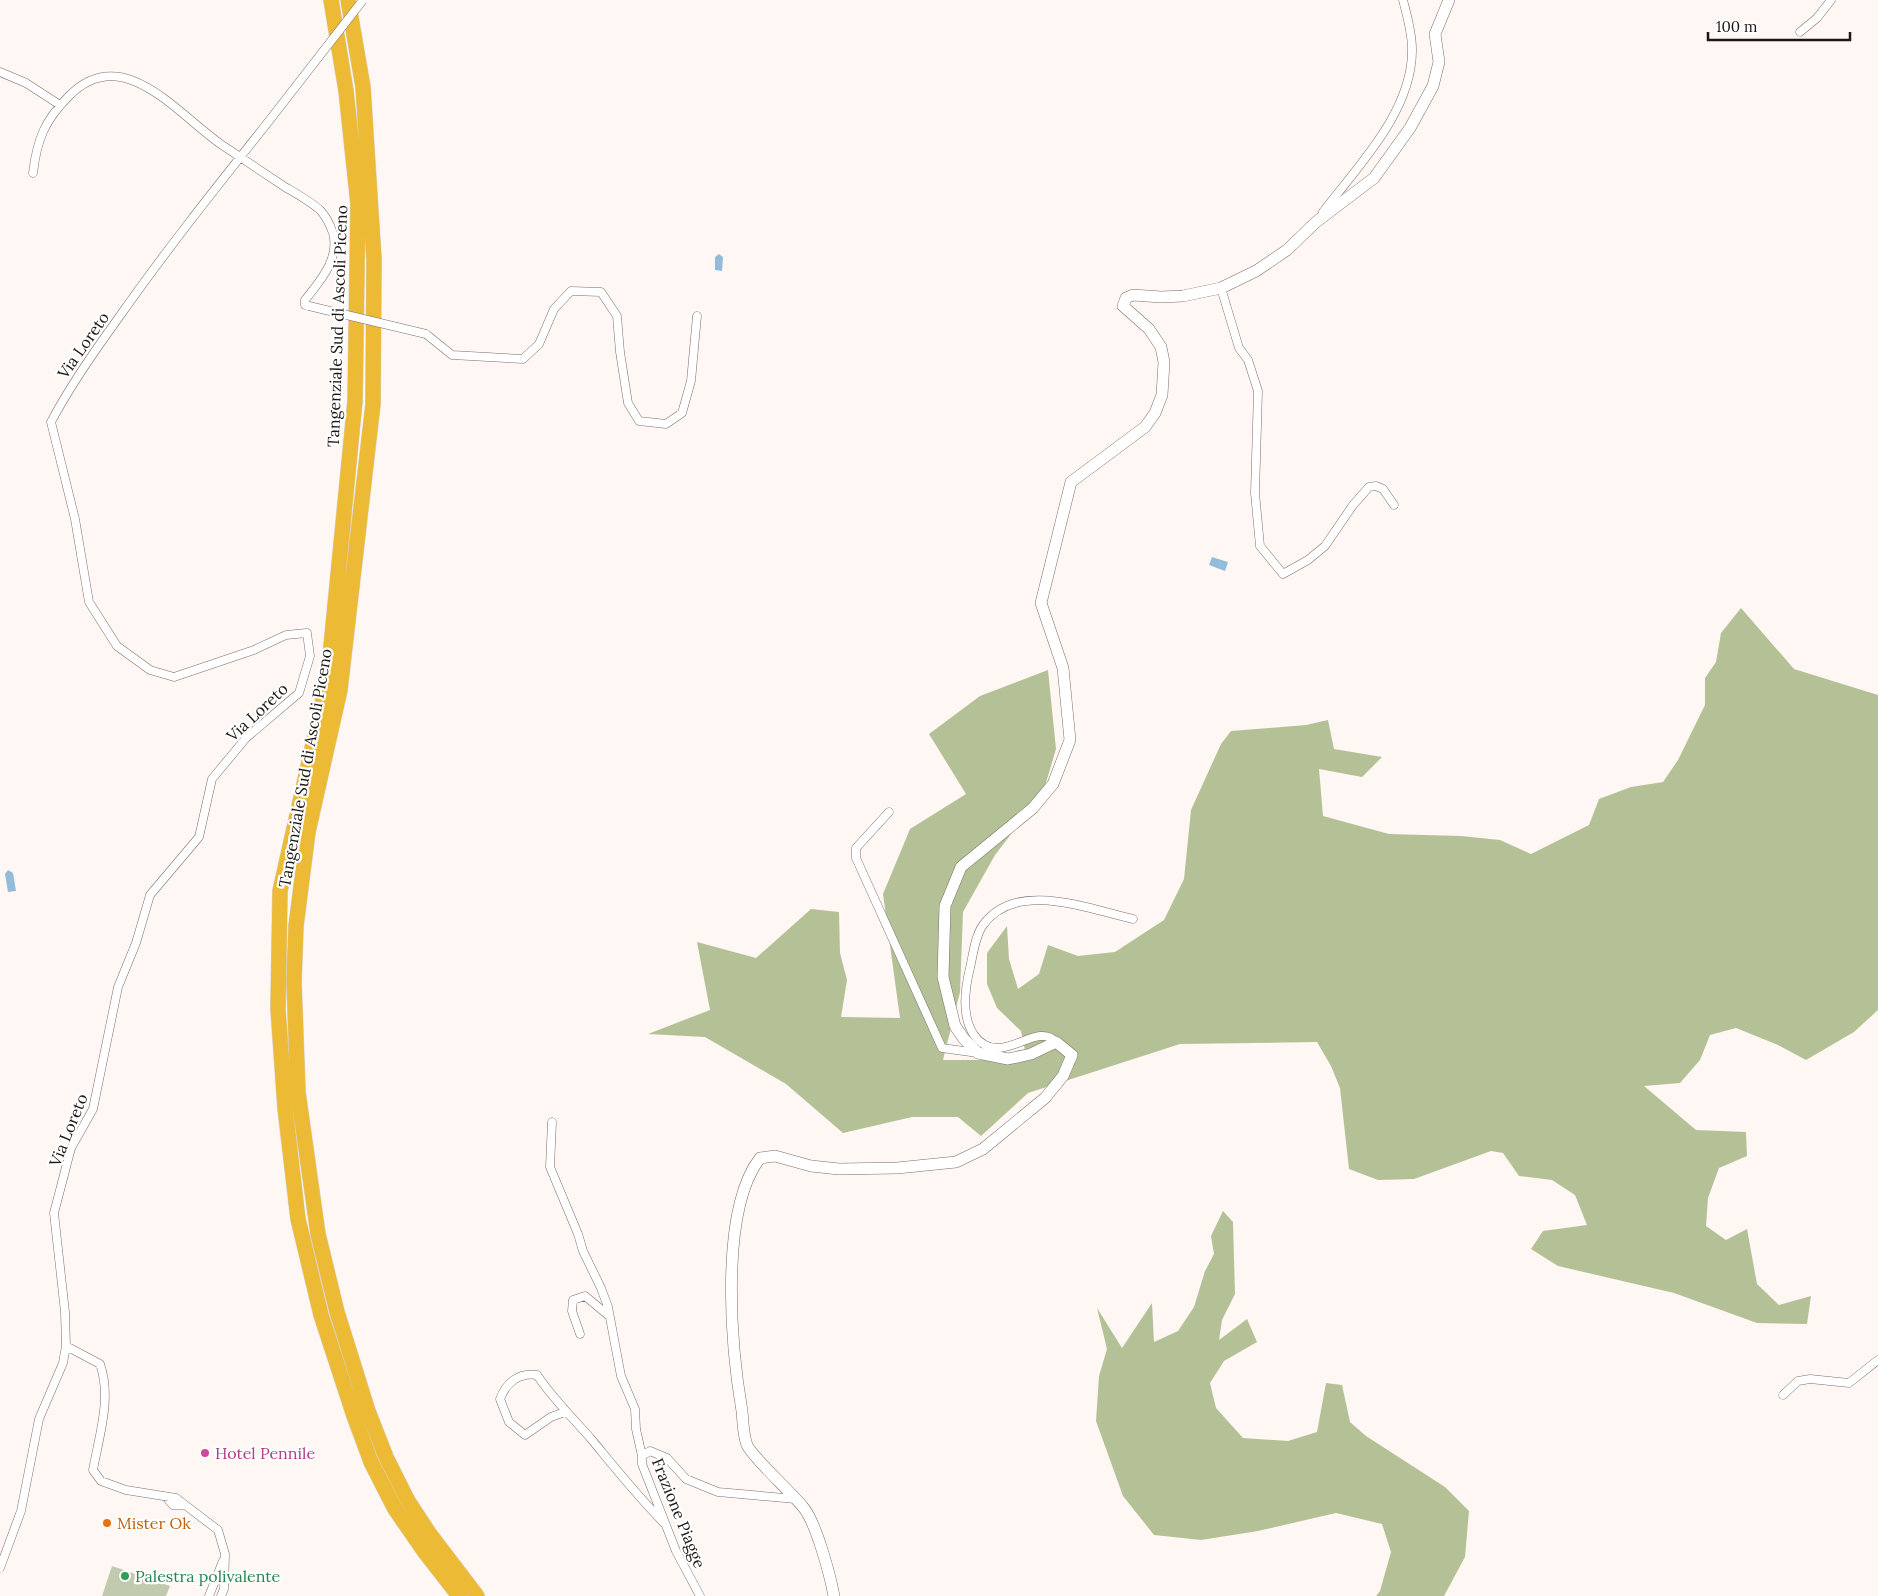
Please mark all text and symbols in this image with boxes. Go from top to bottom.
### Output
scale bar [1708,10,1850,42]
text: 100 m [1716,17,1757,36]
street label: Tangenziale Sud di Ascoli Piceno [323,205,351,447]
street label: Via Loreto [52,308,113,383]
street label: Tangenziale Sud di Ascoli Piceno [274,647,336,889]
street label: Via Loreto [221,679,292,746]
street label: Via Loreto [44,1091,92,1170]
place label: Hotel Pennile [215,1443,315,1463]
marker: Hotel Pennile [199,1447,211,1459]
street label: Frazione Piagge [648,1455,710,1571]
place label: Mister Ok [117,1513,191,1533]
marker: Mister Ok [101,1517,113,1529]
place label: Palestra polivalente [135,1566,280,1586]
marker: Palestra polivalente [119,1570,131,1582]

